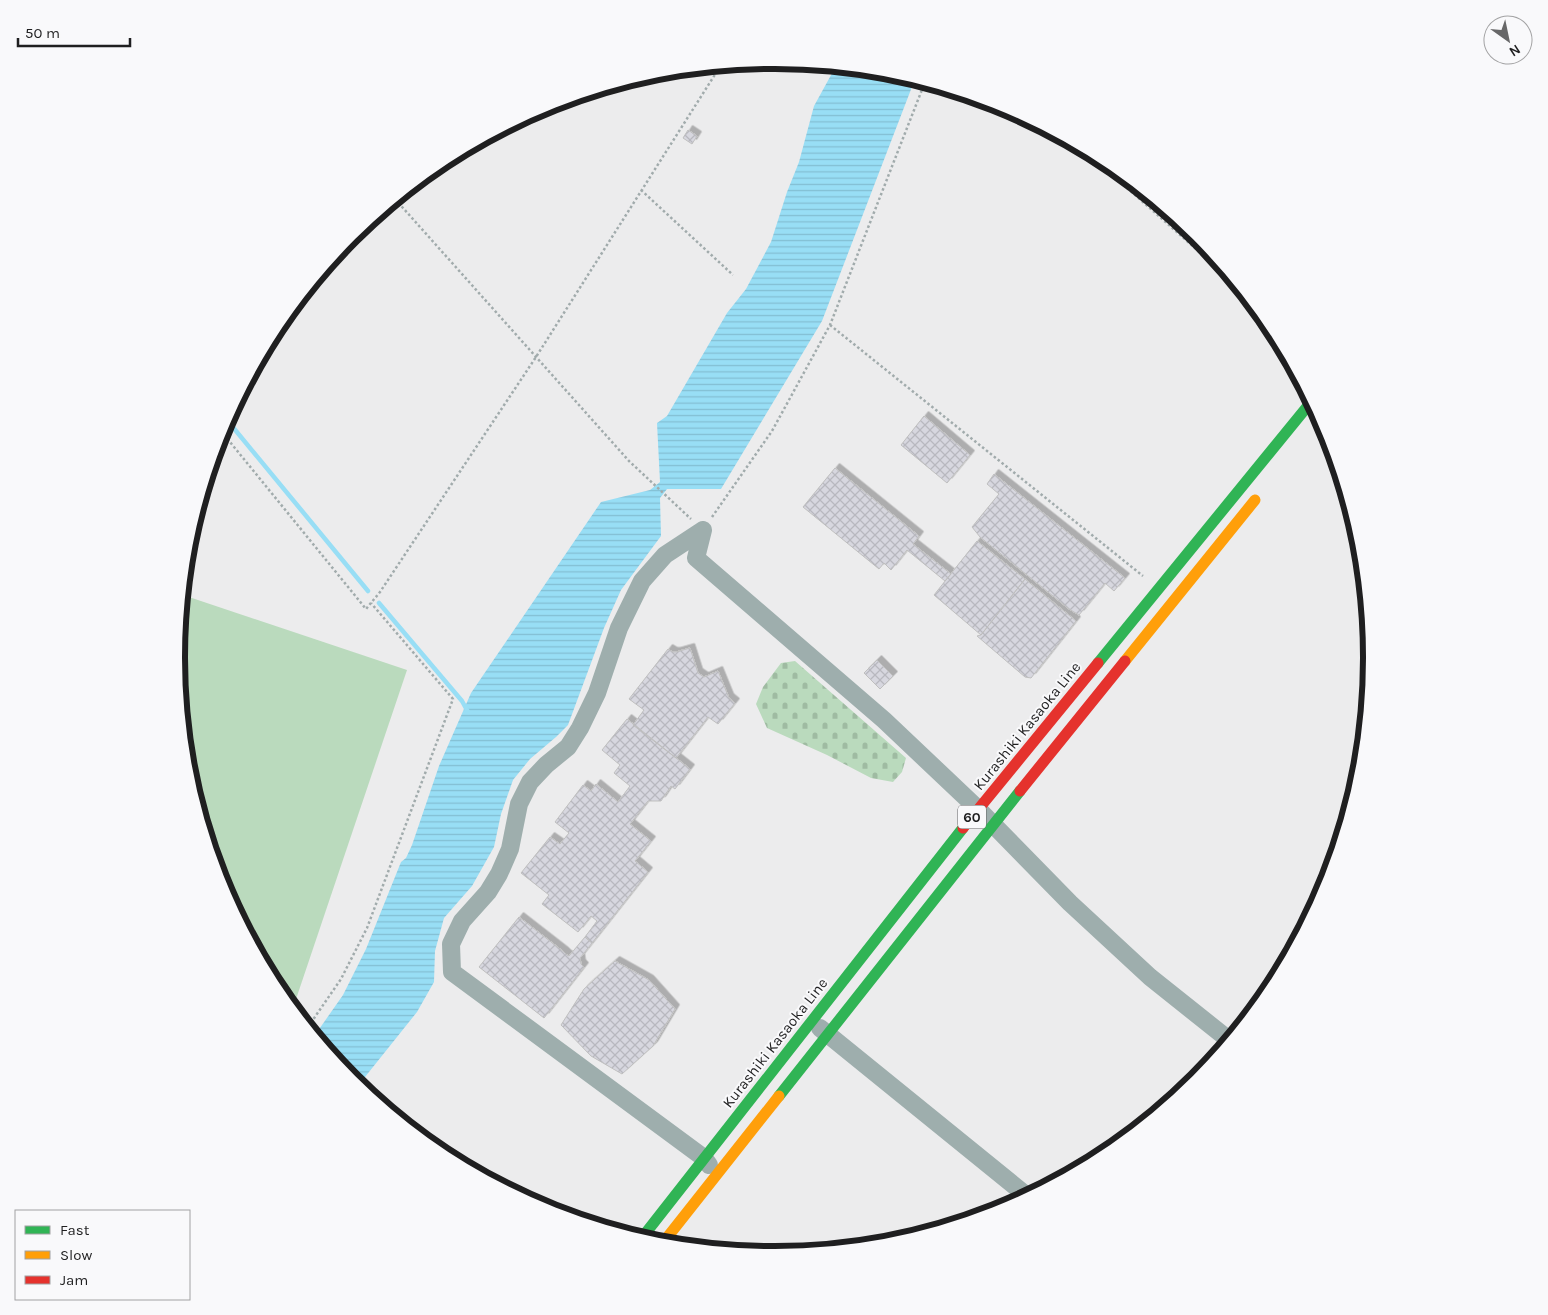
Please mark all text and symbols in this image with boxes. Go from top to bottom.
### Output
scale bar [18,15,130,47]
north arrow [1483,15,1533,65]
text: 50 m [25,24,60,42]
text: N [1506,41,1524,60]
street label: Kurashiki Kasaoka Line [970,658,1084,794]
road number: 60 [958,806,986,829]
street label: Kurashiki Kasaoka Line [719,974,831,1112]
legend [15,1210,190,1300]
text: Fast [60,1221,90,1239]
text: Slow [60,1246,92,1264]
text: Jam [60,1271,88,1289]

